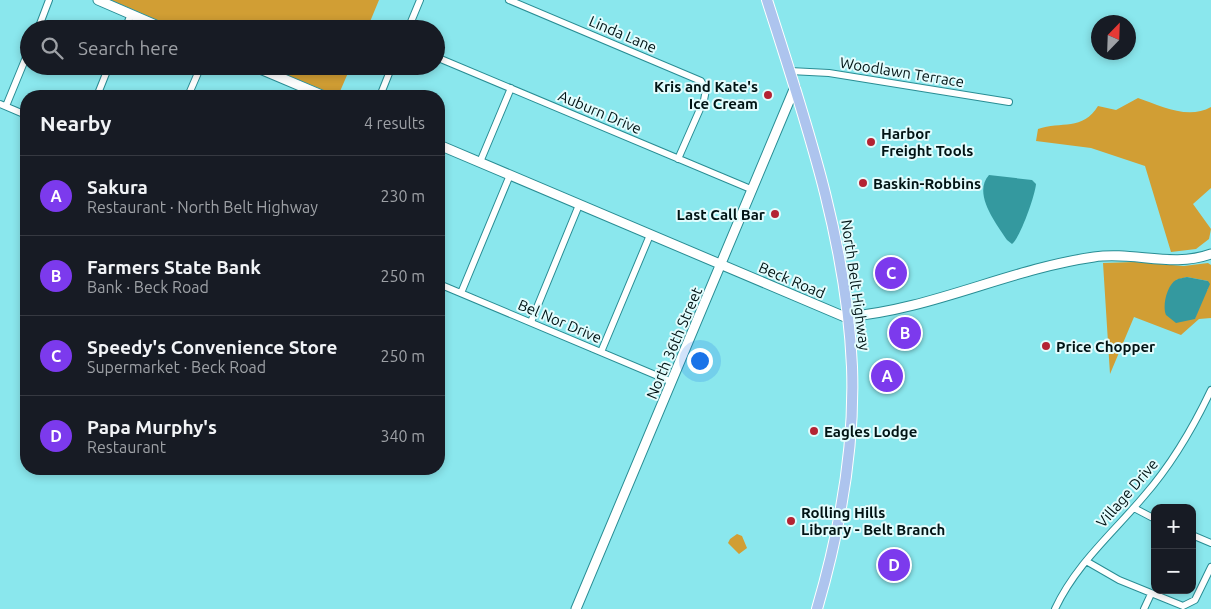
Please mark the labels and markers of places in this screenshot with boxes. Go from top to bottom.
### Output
place label: Kris and Kate's Ice Cream [654,78,758,112]
marker: Kris and Kate's Ice Cream [762,89,774,101]
place label: Harbor Freight Tools [881,125,973,159]
marker: Harbor Freight Tools [865,136,877,148]
place label: Baskin-Robbins [873,175,981,192]
marker: Baskin-Robbins [857,177,869,189]
place label: Last Call Bar [677,206,766,223]
marker: Last Call Bar [769,208,781,220]
pin: C [875,254,907,292]
pin: B [889,314,921,352]
place label: Price Chopper [1056,338,1156,355]
marker: Price Chopper [1040,340,1052,352]
pin: A [871,357,903,395]
place label: Eagles Lodge [824,423,917,440]
marker: Eagles Lodge [808,425,820,437]
place label: Rolling Hills Library - Belt Branch [801,504,945,538]
marker: Rolling Hills Library - Belt Branch [785,515,797,527]
pin: D [878,546,910,584]

